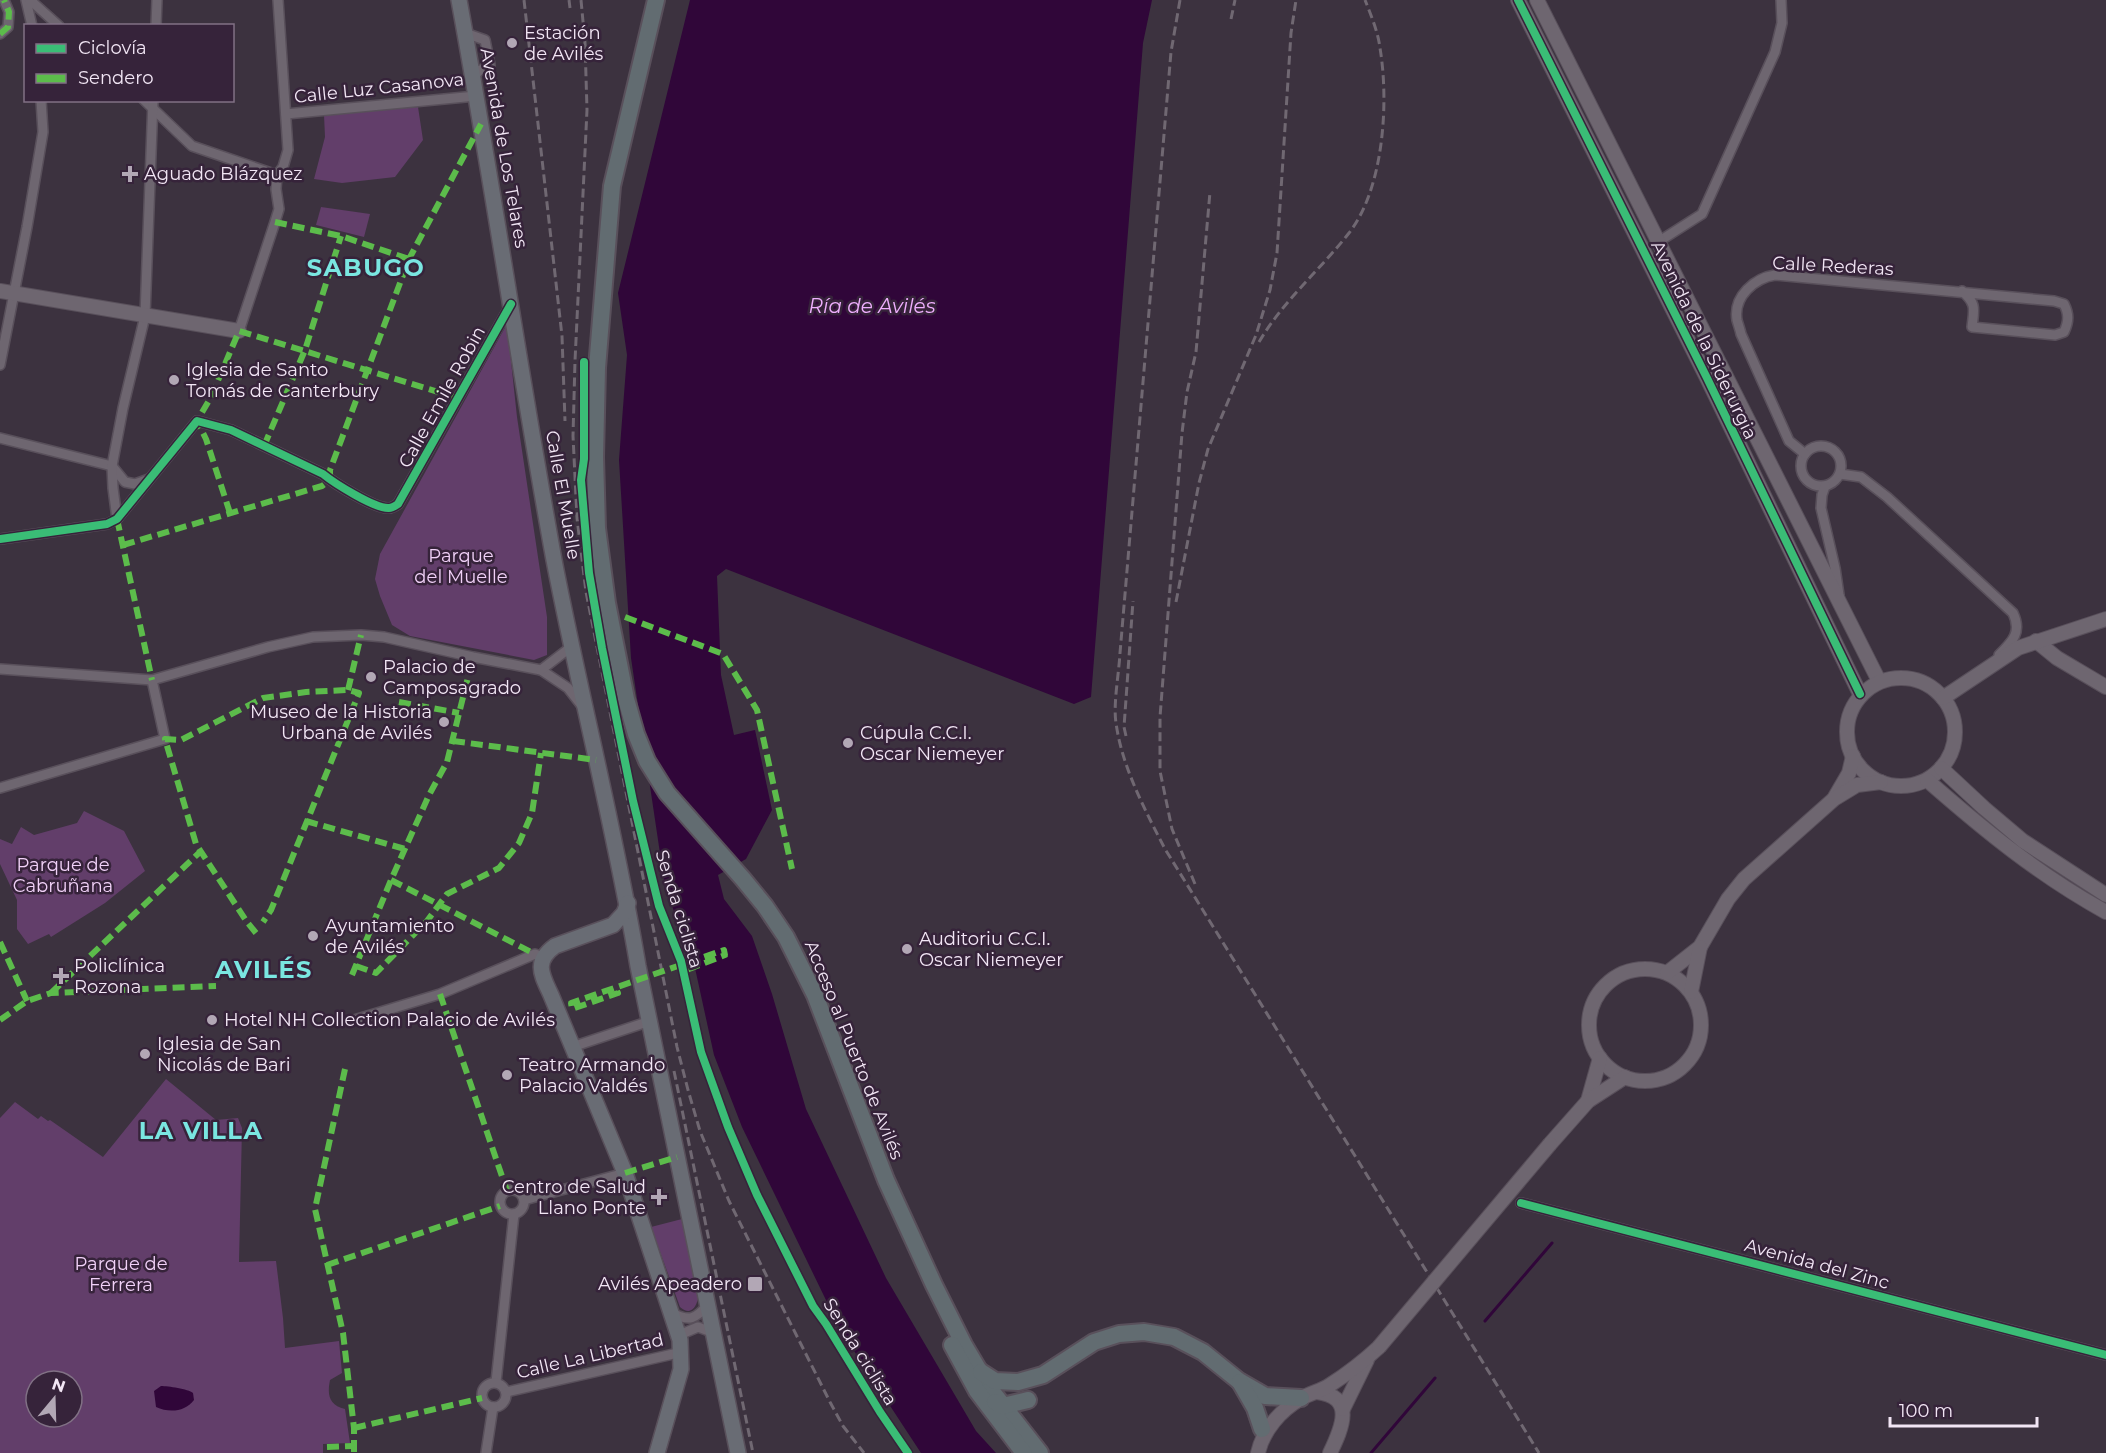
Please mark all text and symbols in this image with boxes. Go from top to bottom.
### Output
place label: Estación de Avilés [524,22,604,65]
legend [24,24,234,102]
marker: Estación de Avilés [505,36,519,50]
text: Ciclovía [78,37,147,59]
street label: Avenida de Los Telares [476,46,532,250]
text: Sendero [78,67,153,89]
street label: Calle Luz Casanova [293,68,465,108]
place label: Aguado Blázquez [144,163,302,185]
marker: Aguado Blázquez [121,165,139,183]
street label: Avenida de la Siderurgia [1646,237,1762,443]
street label: Calle Rederas [1772,252,1894,280]
district label: SABUGO [307,253,425,282]
water label: Ría de Avilés [809,294,936,318]
street label: Calle Emile Robin [394,322,490,472]
place label: Iglesia de Santo Tomás de Canterbury [186,359,379,402]
marker: Iglesia de Santo Tomás de Canterbury [167,373,181,387]
street label: Calle El Muelle [541,429,585,561]
park label: Parque del Muelle [414,545,508,588]
place label: Palacio de Camposagrado [383,656,521,699]
marker: Palacio de Camposagrado [364,670,378,684]
place label: Museo de la Historia Urbana de Avilés [250,701,432,744]
marker: Museo de la Historia Urbana de Avilés [437,715,451,729]
place label: Cúpula C.C.I. Oscar Niemeyer [860,722,1004,765]
marker: Cúpula C.C.I. Oscar Niemeyer [841,736,855,750]
street label: Senda ciclista [651,847,707,971]
park label: Parque de Cabruñana [13,854,113,897]
place label: Ayuntamiento de Avilés [325,915,454,958]
place label: Auditoriu C.C.I. Oscar Niemeyer [919,928,1063,971]
marker: Ayuntamiento de Avilés [306,929,320,943]
street label: Acceso al Puerto de Avilés [800,937,908,1163]
marker: Auditoriu C.C.I. Oscar Niemeyer [900,942,914,956]
place label: Policlínica Rozona [74,955,165,998]
district label: AVILÉS [214,955,313,984]
marker: Policlínica Rozona [52,967,70,985]
place label: Hotel NH Collection Palacio de Avilés [224,1009,555,1031]
marker: Hotel NH Collection Palacio de Avilés [205,1013,219,1027]
place label: Iglesia de San Nicolás de Bari [157,1033,291,1076]
marker: Iglesia de San Nicolás de Bari [138,1047,152,1061]
place label: Teatro Armando Palacio Valdés [519,1054,665,1097]
marker: Teatro Armando Palacio Valdés [500,1068,514,1082]
district label: LA VILLA [139,1116,263,1145]
place label: Centro de Salud Llano Ponte [502,1176,646,1219]
marker: Centro de Salud Llano Ponte [650,1188,668,1206]
street label: Avenida del Zinc [1742,1234,1892,1294]
park label: Parque de Ferrera [74,1253,168,1296]
place label: Avilés Apeadero [598,1273,742,1295]
marker: Avilés Apeadero [746,1275,764,1293]
street label: Senda ciclista [818,1294,902,1410]
street label: Calle La Libertad [514,1328,666,1384]
north arrow [24,1369,84,1429]
text: N [50,1374,68,1396]
scale bar [1890,1390,2037,1428]
text: 100 m [1899,1400,1953,1422]

